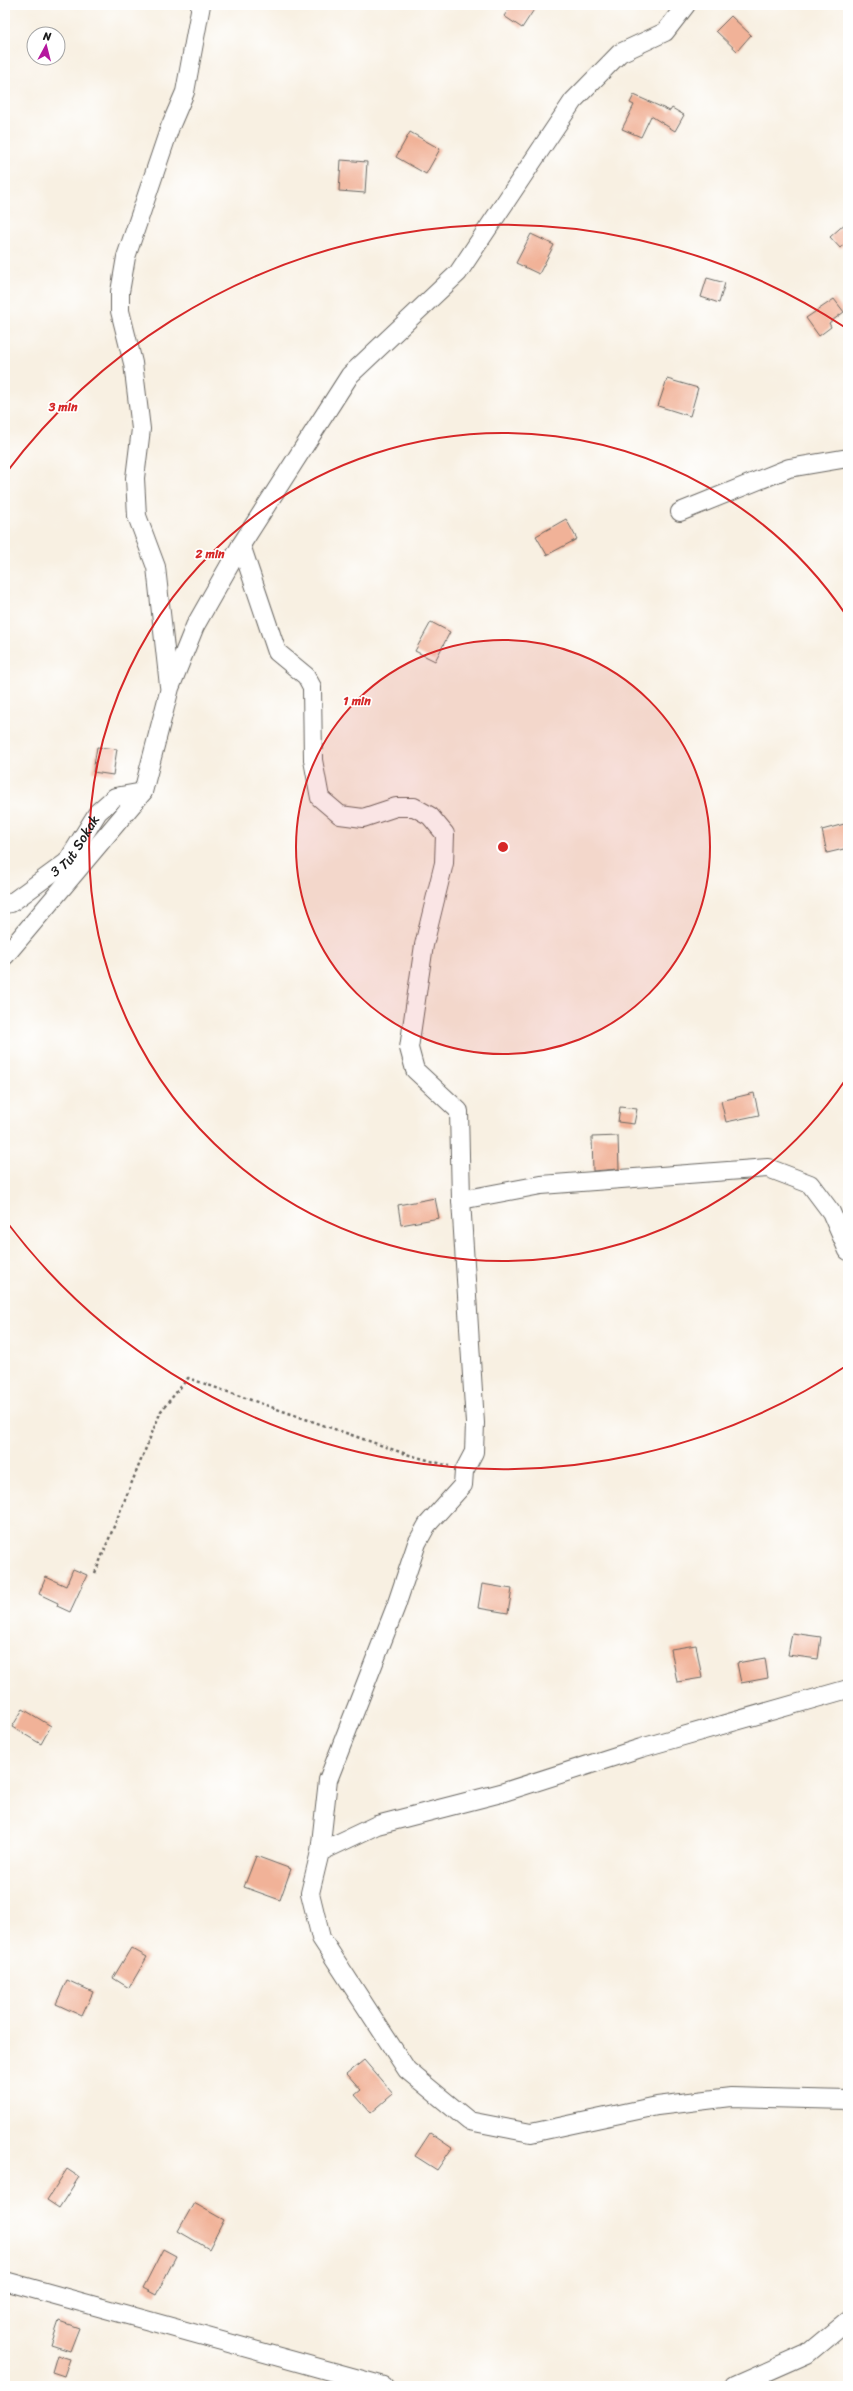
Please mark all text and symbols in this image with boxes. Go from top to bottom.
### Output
north arrow [26,26,66,66]
text: N [41,27,52,47]
text: 3 min [48,396,78,418]
text: 2 min [194,543,225,565]
text: 1 min [343,690,371,712]
street label: 3 Tut Sokak [45,810,107,884]
centre of rings [496,840,510,854]

